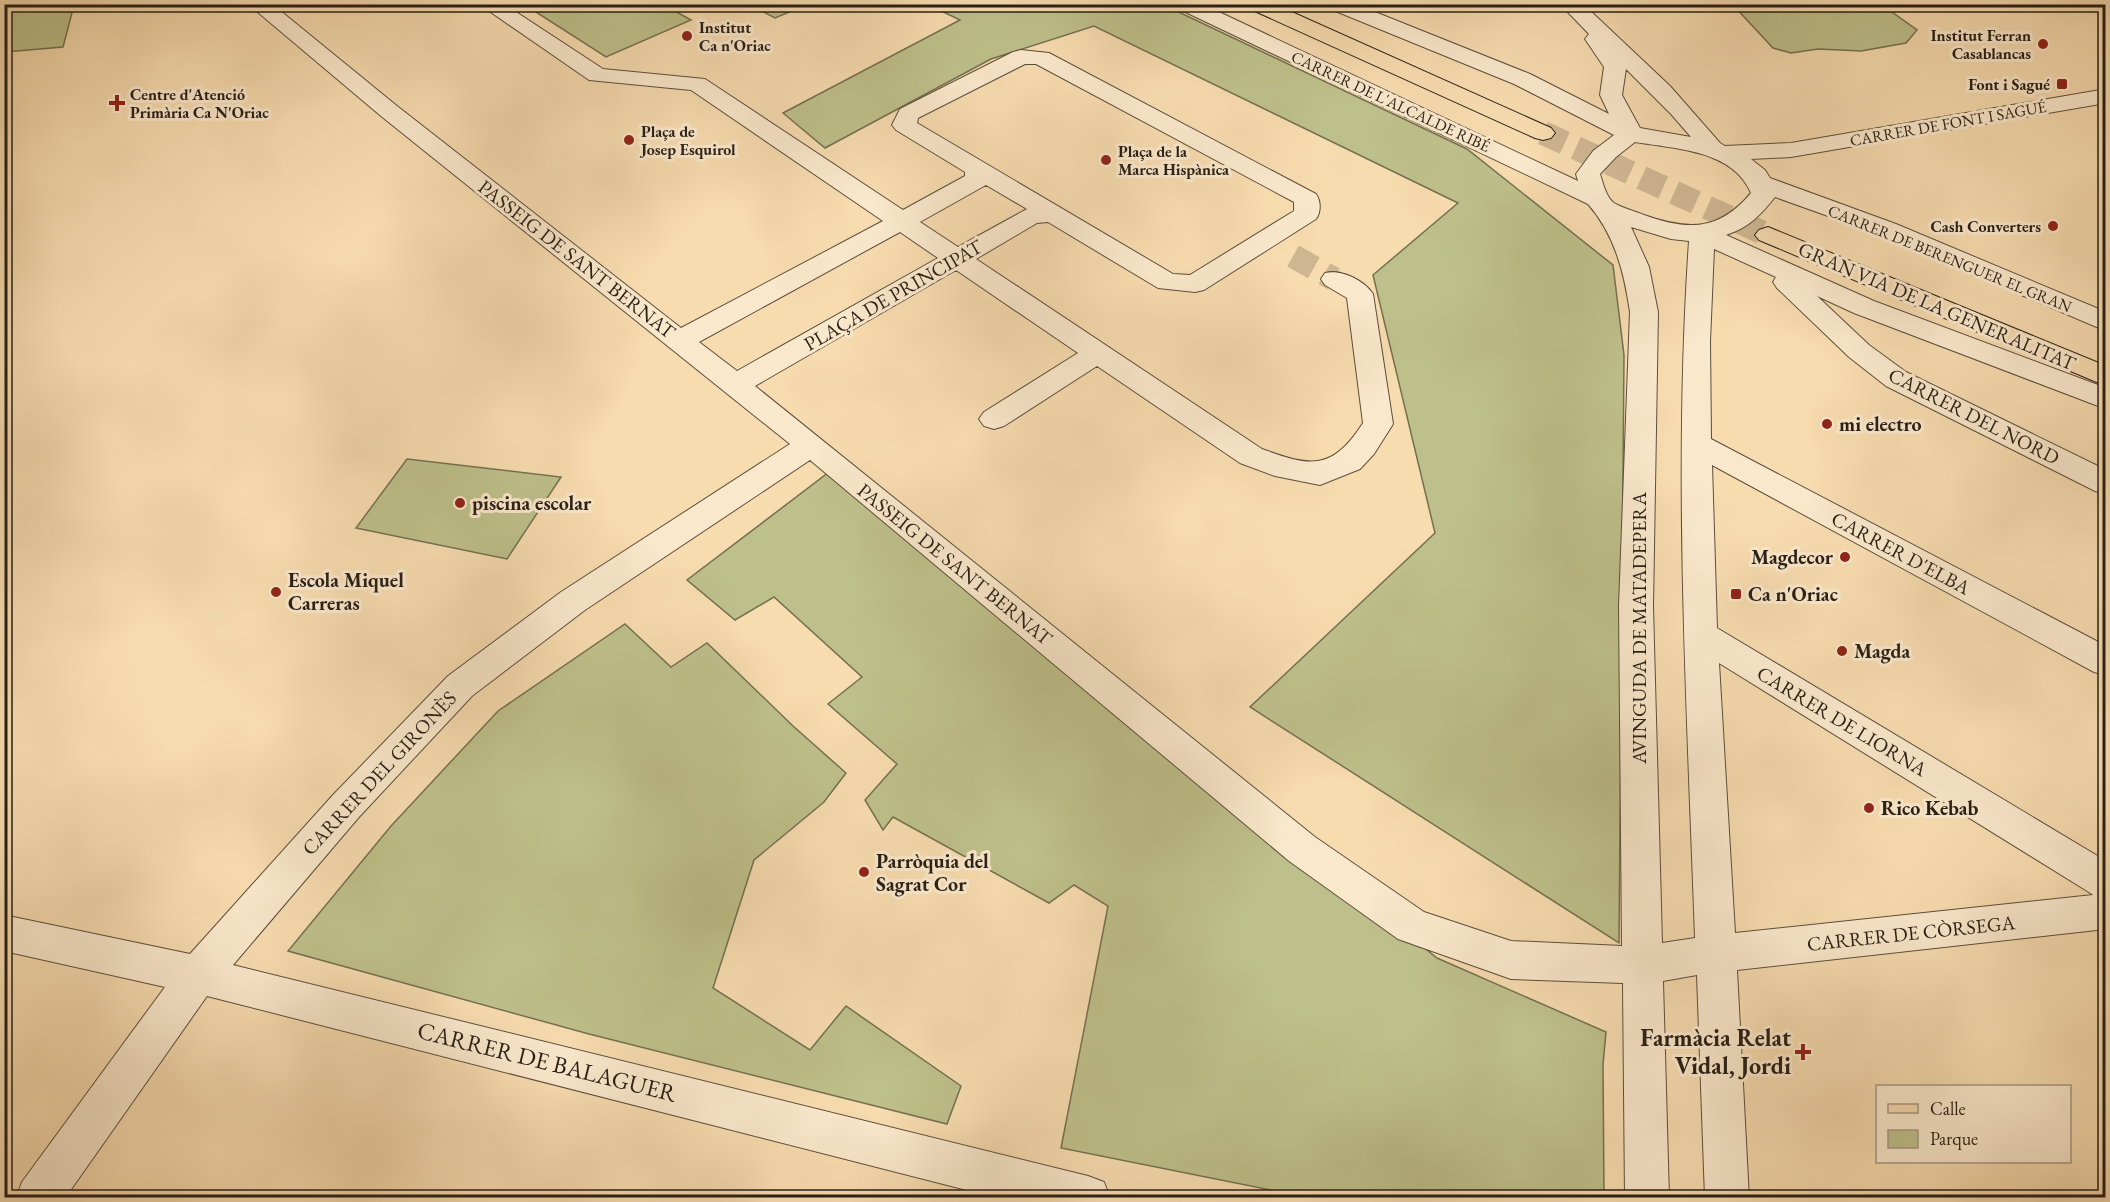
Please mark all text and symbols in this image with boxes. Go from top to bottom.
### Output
place label: Institut Ca n'Oriac [699,17,771,56]
place label: Institut Ferran Casablancas [1931,25,2031,64]
marker: Institut Ca n'Oriac [680,29,694,43]
marker: Institut Ferran Casablancas [2036,37,2050,51]
street label: CARRER DE L'ALCALDE RIBÉ [1288,46,1494,157]
place label: Font i Sagué [1968,74,2050,95]
marker: Font i Sagué [2055,77,2069,91]
place label: Centre d'Atenció Primària Ca N'Oriac [130,84,269,123]
marker: Centre d'Atenció Primària Ca N'Oriac [108,94,126,112]
street label: CARRER DE FONT I SAGUÉ [1848,96,2048,151]
place label: Plaça de Josep Esquirol [639,121,736,160]
marker: Plaça de Josep Esquirol [622,133,636,147]
place label: Plaça de la Marca Hispànica [1118,141,1230,180]
marker: Plaça de la Marca Hispànica [1099,153,1113,167]
street label: PASSEIG DE SANT BERNAT [473,174,681,345]
street label: CARRER DE BERENGUER EL GRAN [1825,200,2075,317]
place label: Cash Converters [1930,216,2041,237]
marker: Cash Converters [2046,219,2060,233]
street label: PLAÇA DE PRINCIPAT [799,233,987,357]
street label: GRAN VIA DE LA GENERALITAT [1794,236,2080,377]
street label: CARRER DEL NORD [1884,362,2064,470]
place label: mi electro [1839,411,1922,437]
marker: mi electro [1820,417,1834,431]
street label: PASSEIG DE SANT BERNAT [852,477,1058,651]
place label: piscina escolar [472,490,592,516]
street label: AVINGUDA DE MATADEPERA [1626,492,1652,765]
marker: piscina escolar [453,496,467,510]
street label: CARRER D'ELBA [1827,505,1975,601]
place label: Magdecor [1751,544,1834,570]
marker: Magdecor [1838,550,1852,564]
place label: Escola Miquel Carreras [288,567,404,616]
place label: Ca n'Oriac [1748,581,1838,607]
marker: Escola Miquel Carreras [269,585,283,599]
marker: Ca n'Oriac [1729,587,1743,601]
place label: Magda [1854,638,1911,664]
marker: Magda [1835,644,1849,658]
street label: CARRER DE LIORNA [1752,660,1932,782]
street label: CARRER DEL GIRONÈS [296,685,462,861]
place label: Rico Kebab [1881,795,1979,821]
marker: Rico Kebab [1862,801,1876,815]
place label: Parròquia del Sagrat Cor [876,848,989,897]
marker: Parròquia del Sagrat Cor [857,865,871,879]
street label: CARRER DE CÒRSEGA [1806,909,2017,957]
street label: CARRER DE BALAGUER [414,1014,681,1109]
place label: Farmàcia Relat Vidal, Jordi [1640,1022,1791,1081]
marker: Farmàcia Relat Vidal, Jordi [1796,1045,1810,1059]
legend [1876,1085,2071,1163]
text: Calle [1930,1097,1966,1120]
text: Parque [1930,1127,1978,1150]

